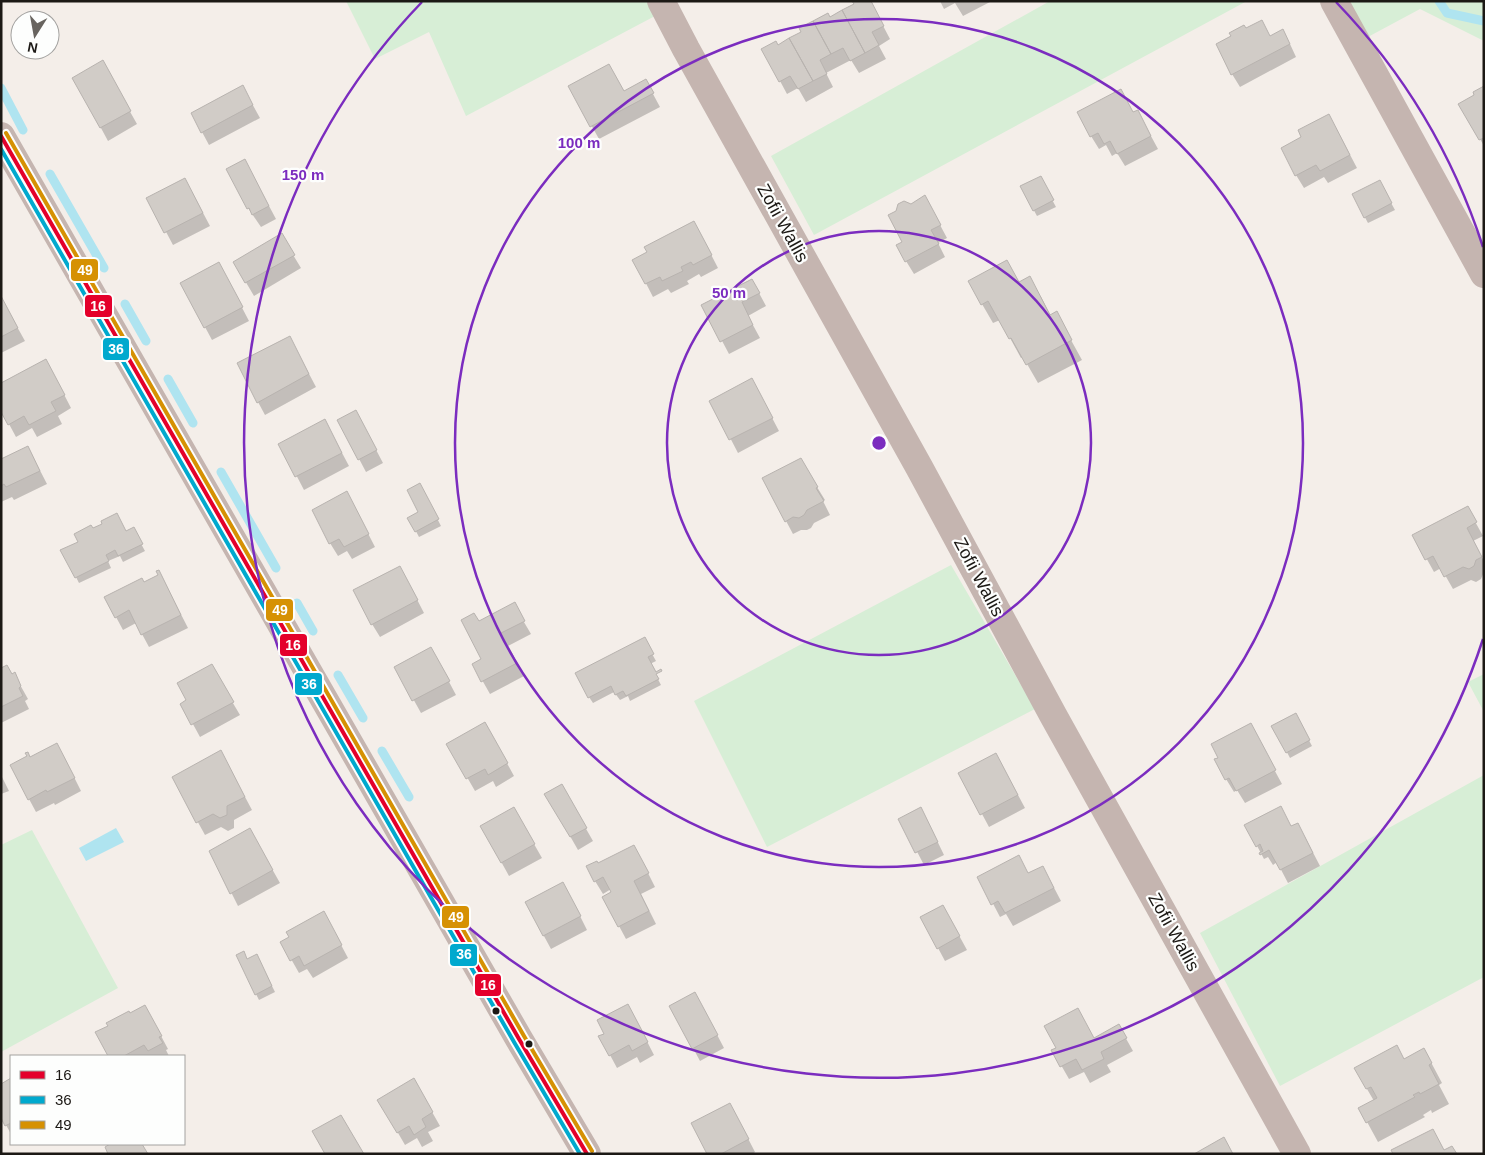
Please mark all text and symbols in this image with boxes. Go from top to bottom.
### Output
north arrow [10,10,60,60]
text: N [26,39,39,57]
text: 100 m [558,134,600,151]
text: 150 m [282,166,324,183]
street label: Zofii Wallis [753,180,813,266]
line badge: 49 [70,258,99,282]
text: 49 [77,262,93,278]
text: 50 m [712,284,746,301]
line badge: 16 [84,294,113,318]
text: 16 [90,298,106,314]
line badge: 36 [102,337,130,361]
text: 36 [108,341,124,357]
centre of rings [870,434,888,452]
street label: Zofii Wallis [950,534,1008,620]
line badge: 49 [265,598,294,622]
text: 49 [272,602,288,618]
line badge: 16 [279,633,308,657]
text: 16 [285,637,301,653]
line badge: 36 [294,672,323,696]
text: 36 [301,676,317,692]
street label: Zofii Wallis [1144,889,1204,975]
line badge: 49 [441,905,470,929]
text: 49 [448,909,464,925]
line badge: 36 [449,943,478,967]
text: 36 [456,946,472,962]
line badge: 16 [474,973,502,997]
text: 16 [480,977,496,993]
unlabelled marker [491,1006,501,1016]
unlabelled marker [524,1039,534,1049]
legend [10,1055,185,1145]
text: 16 [55,1066,72,1083]
text: 36 [55,1091,72,1108]
text: 49 [55,1116,72,1133]

